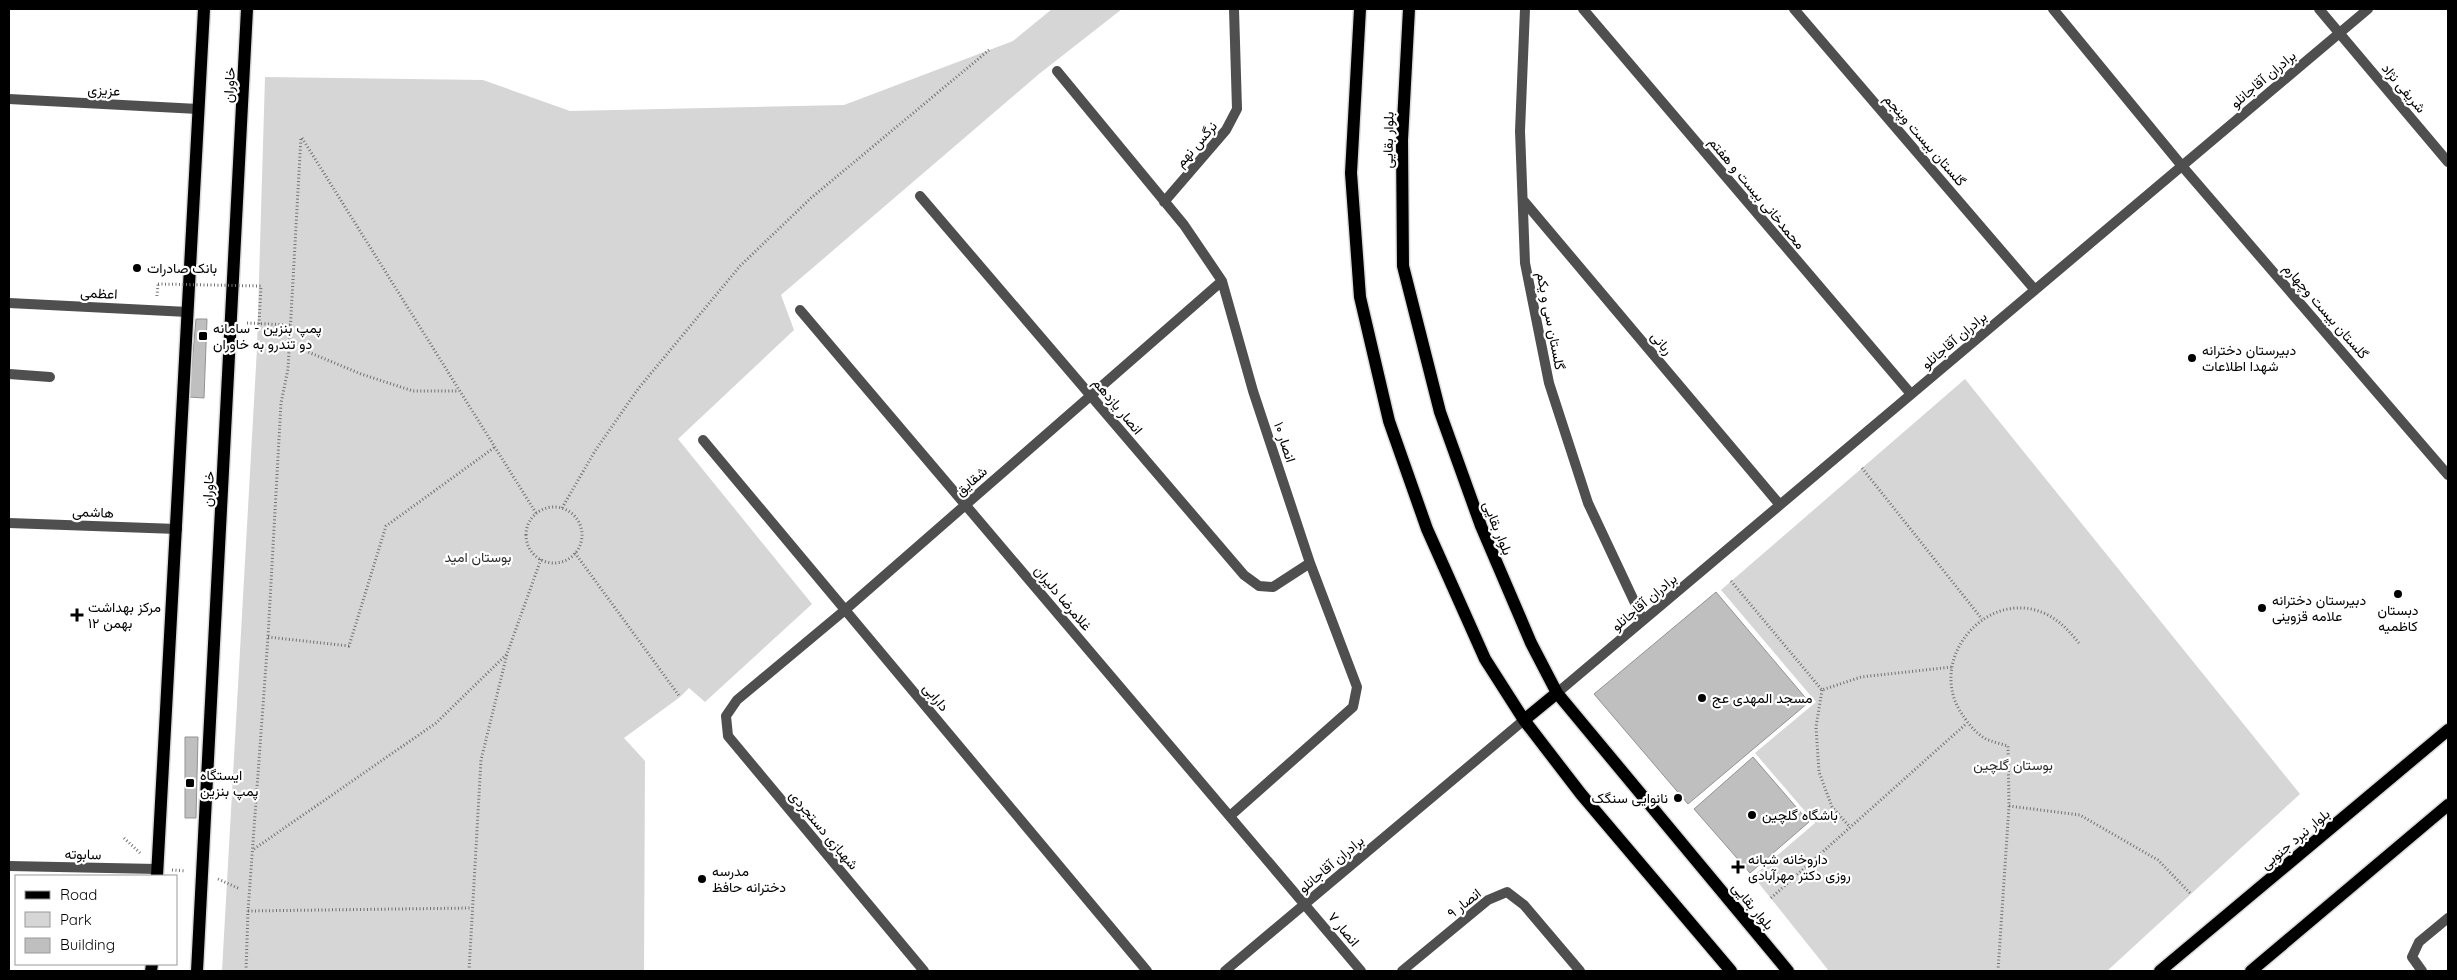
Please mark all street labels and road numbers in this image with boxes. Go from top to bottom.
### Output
street label: برادران آقاجانلو [2226,46,2300,112]
street label: شریفی نژاد [2378,59,2430,117]
street label: خاوران [219,67,239,103]
street label: عزیزی [87,80,121,100]
street label: گلستان بیست وپنجم [1879,90,1970,190]
street label: بلوار بقایی [1379,111,1397,169]
street label: نرگس نهم [1171,117,1221,171]
street label: محمدخانی بیست و هفتم [1705,133,1809,253]
street label: گلستان بیست وچهارم [2279,259,2372,363]
street label: گلستان سی و یکم [1533,271,1569,371]
street label: اعظمی [80,283,118,303]
street label: برادران آقاجانلو [1917,307,1991,373]
street label: ربانی [1647,328,1677,359]
street label: انصار یازدهم [1089,374,1147,438]
street label: انصار ۱۰ [1270,419,1300,465]
street label: شقایق [951,462,991,500]
street label: خاوران [198,471,218,507]
street label: بلوار بقایی [1479,498,1517,558]
street label: هاشمی [72,502,114,522]
street label: غلامرضا دلیران [1030,562,1096,634]
street label: برادران آقاجانلو [1607,569,1681,635]
street label: دارابی [919,679,953,715]
street label: شهبازی دستجردی [786,787,862,873]
street label: بلوار نبرد جنوبی [2257,805,2333,873]
street label: برادران آقاجانلو [1294,831,1368,897]
street label: سابوته [64,845,102,863]
street label: بلوار بقایی [1728,878,1778,934]
street label: انصار ۹ [1443,884,1485,922]
street label: انصار ۷ [1324,908,1364,950]

